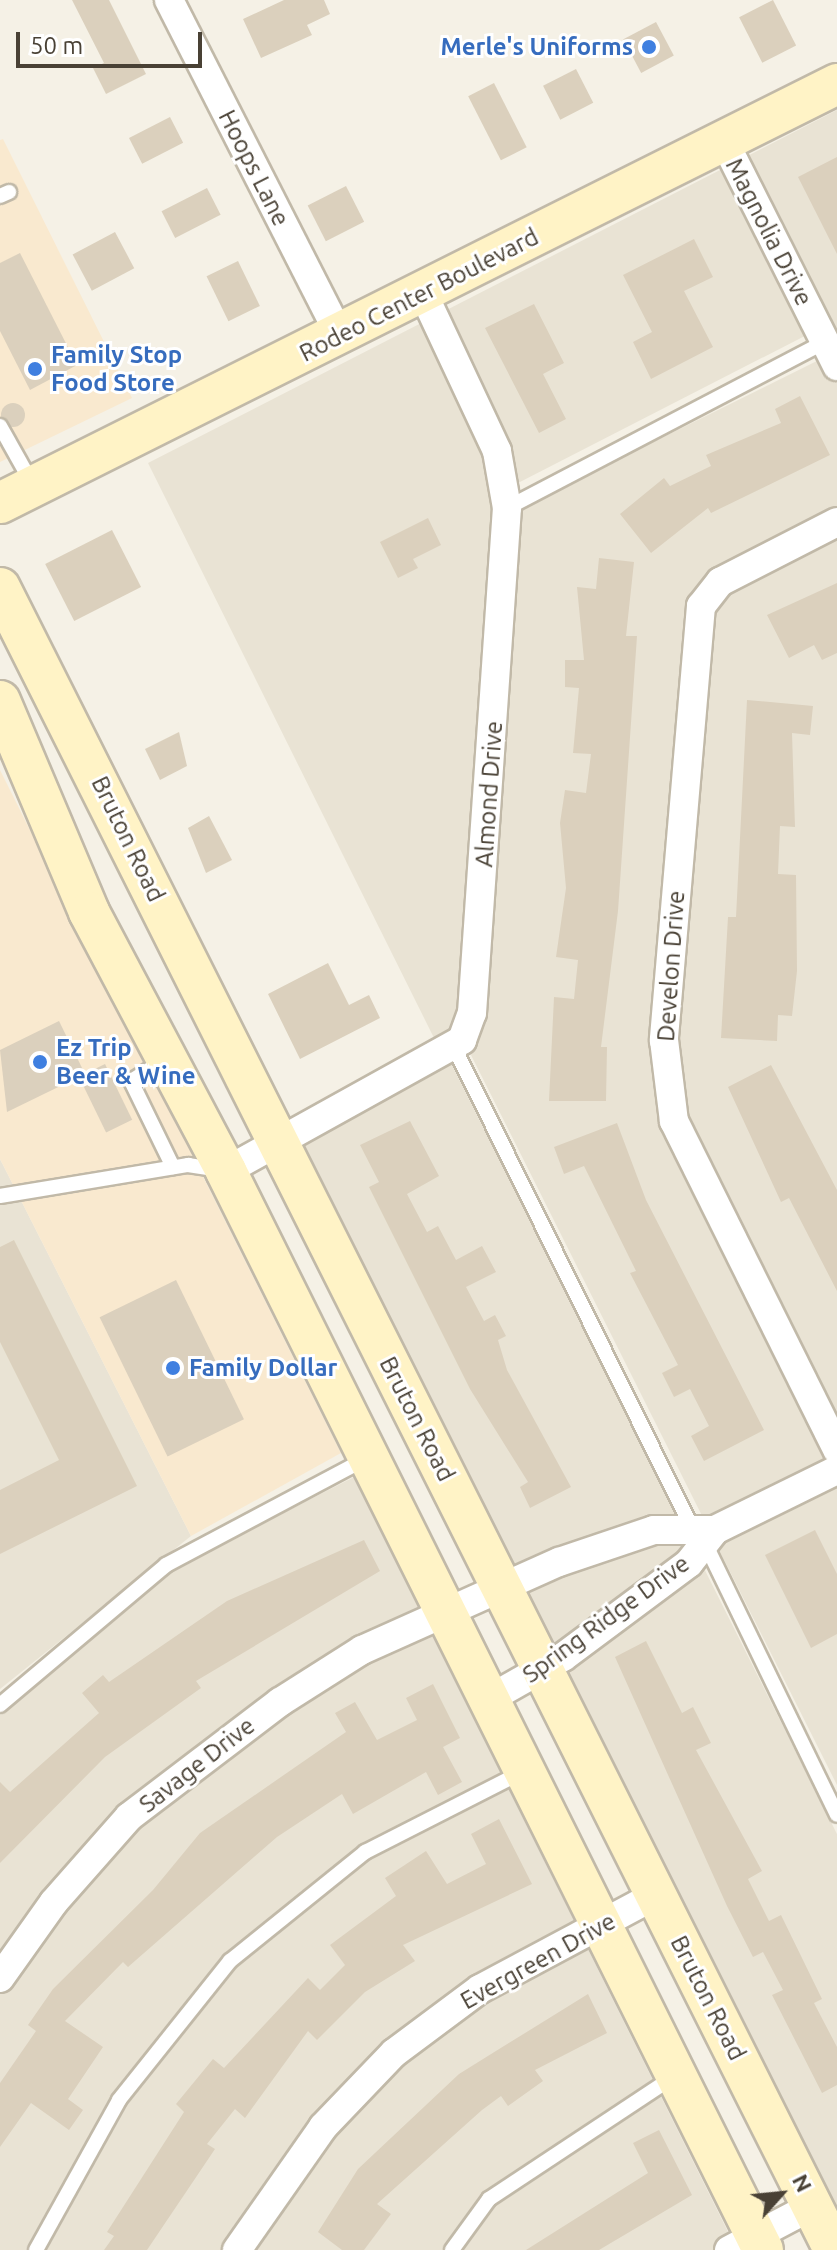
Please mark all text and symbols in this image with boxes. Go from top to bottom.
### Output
scale bar [20,16,206,66]
text: 50 m [30,32,83,59]
place label: Merle's Uniforms [440,33,633,61]
marker: Merle's Uniforms [640,38,658,56]
street label: Hoops Lane [213,105,295,231]
street label: Magnolia Drive [720,154,818,310]
street label: Rodeo Center Boulevard [295,222,543,368]
place label: Family Stop Food Store [51,341,182,397]
marker: Family Stop Food Store [26,360,44,378]
street label: Almond Drive [470,720,508,868]
street label: Bruton Road [85,772,171,906]
street label: Develon Drive [651,889,691,1043]
place label: Ez Trip Beer & Wine [56,1034,196,1090]
marker: Ez Trip Beer & Wine [31,1053,49,1071]
street label: Bruton Road [373,1352,461,1486]
place label: Family Dollar [189,1354,337,1382]
marker: Family Dollar [164,1359,182,1377]
street label: Spring Ridge Drive [517,1549,695,1689]
street label: Savage Drive [134,1711,260,1819]
street label: Evergreen Drive [456,1907,620,2015]
street label: Bruton Road [664,1931,752,2065]
north arrow [741,2154,821,2234]
text: N [788,2170,818,2196]

